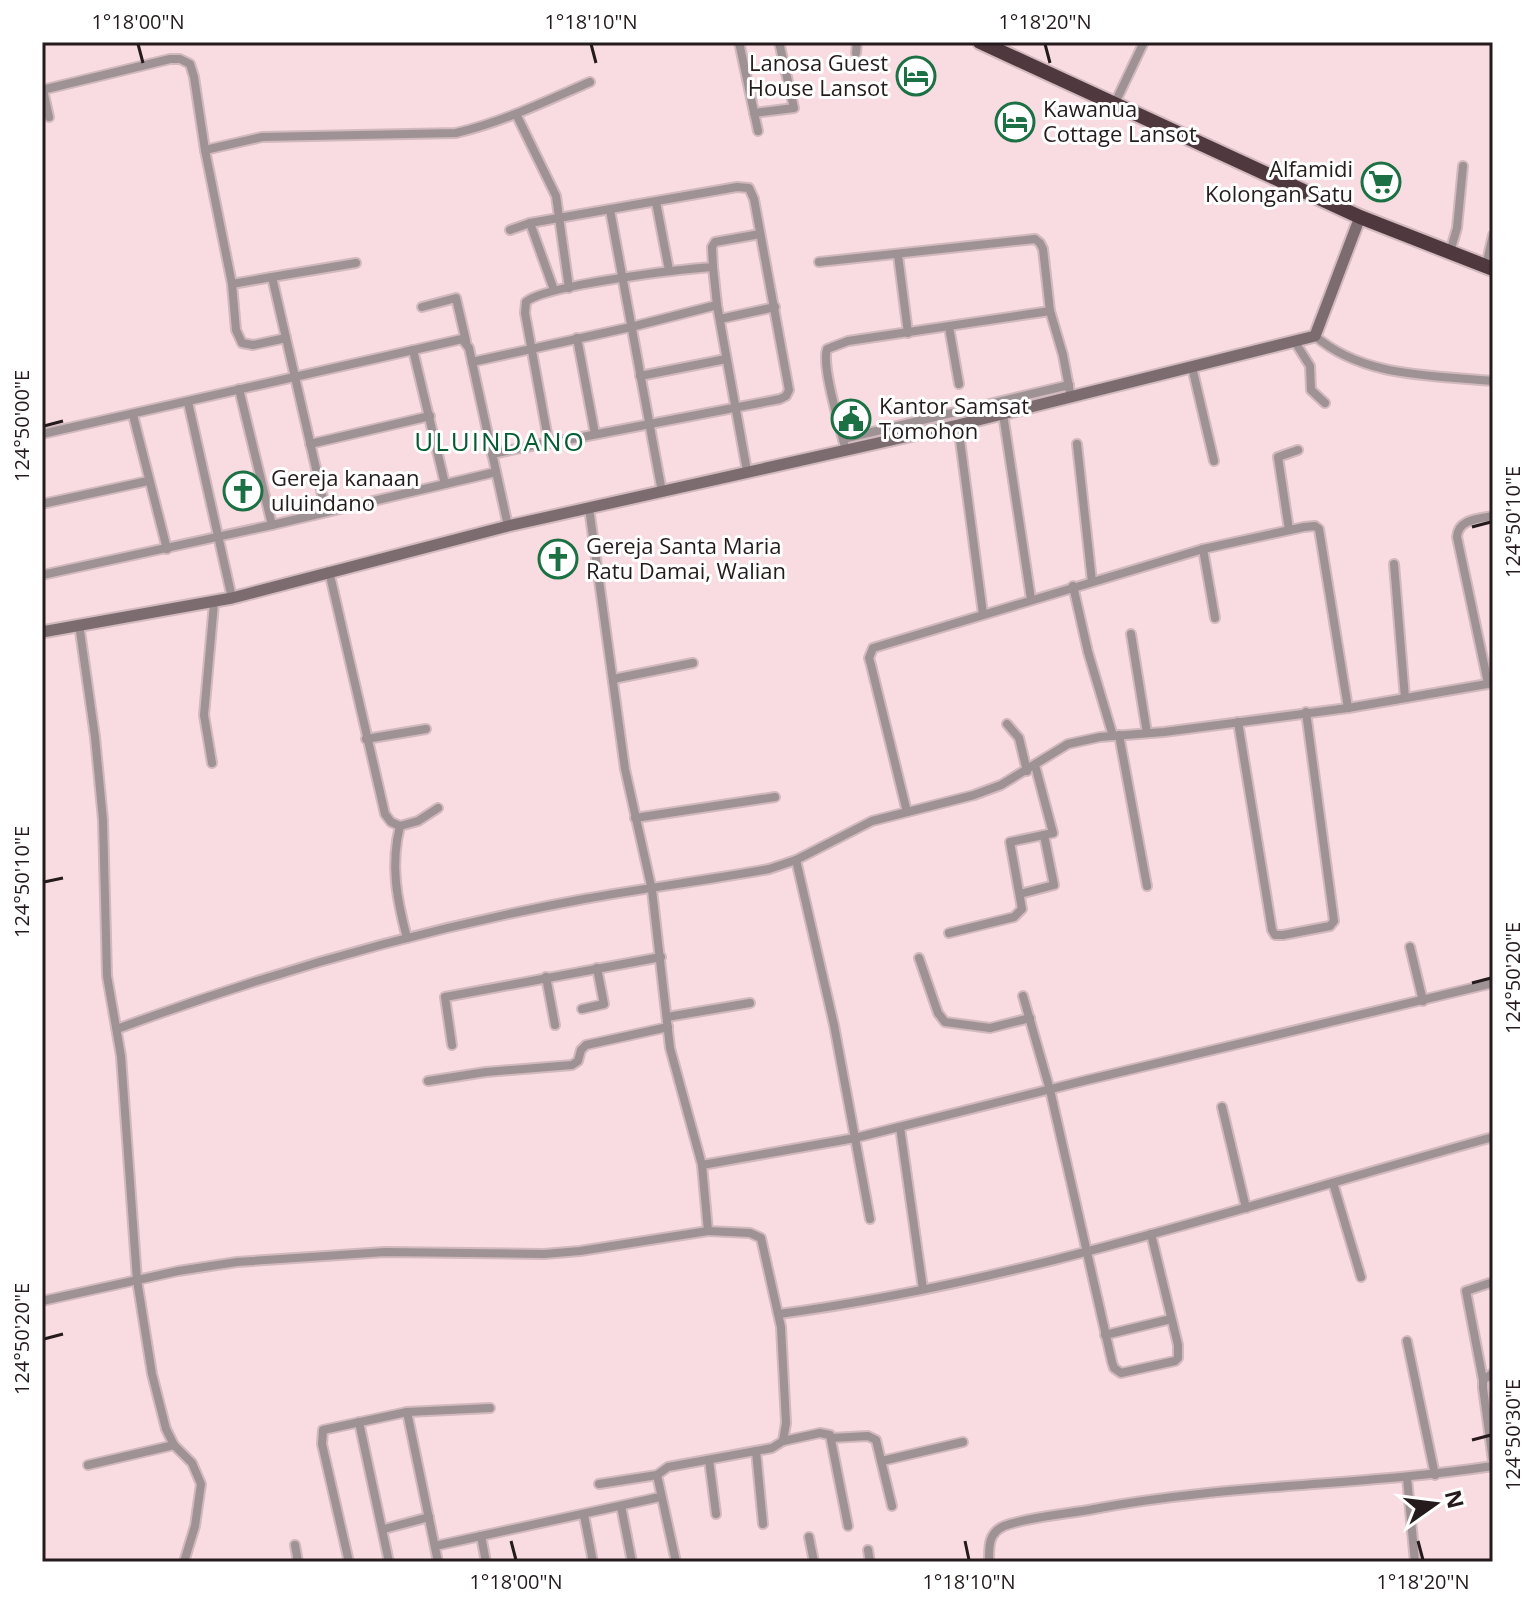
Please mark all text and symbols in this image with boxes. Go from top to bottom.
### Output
text: 1°18'00"N [91,8,185,35]
text: 1°18'10"N [544,8,638,35]
text: 1°18'20"N [998,8,1092,35]
place label: Lanosa Guest House Lansot [748,47,888,102]
hotel icon: Lanosa Guest House Lansot [895,55,937,97]
place label: Kawanua Cottage Lansot [1043,93,1197,148]
hotel icon: Kawanua Cottage Lansot [994,101,1036,143]
place label: Alfamidi Kolongan Satu [1205,153,1353,208]
supermarket icon: Alfamidi Kolongan Satu [1360,161,1402,203]
text: 124°50'00"E [8,370,35,482]
place label: Kantor Samsat Tomohon [879,390,1029,445]
public building icon: Kantor Samsat Tomohon [830,398,872,440]
district label: ULUINDANO [414,423,586,459]
place label: Gereja kanaan uluindano [271,462,419,517]
text: 124°50'10"E [1499,466,1526,578]
church icon: Gereja kanaan uluindano [222,470,264,512]
place label: Gereja Santa Maria Ratu Damai, Walian [586,530,786,585]
church icon: Gereja Santa Maria Ratu Damai, Walian [537,538,579,580]
text: 124°50'10"E [8,826,35,938]
text: 124°50'20"E [1499,922,1526,1034]
text: 124°50'20"E [8,1283,35,1395]
text: 124°50'30"E [1499,1379,1526,1491]
north arrow [1395,1464,1475,1544]
text: N [1439,1487,1472,1511]
text: 1°18'00"N [469,1568,563,1595]
text: 1°18'10"N [922,1568,1016,1595]
text: 1°18'20"N [1376,1568,1470,1595]

